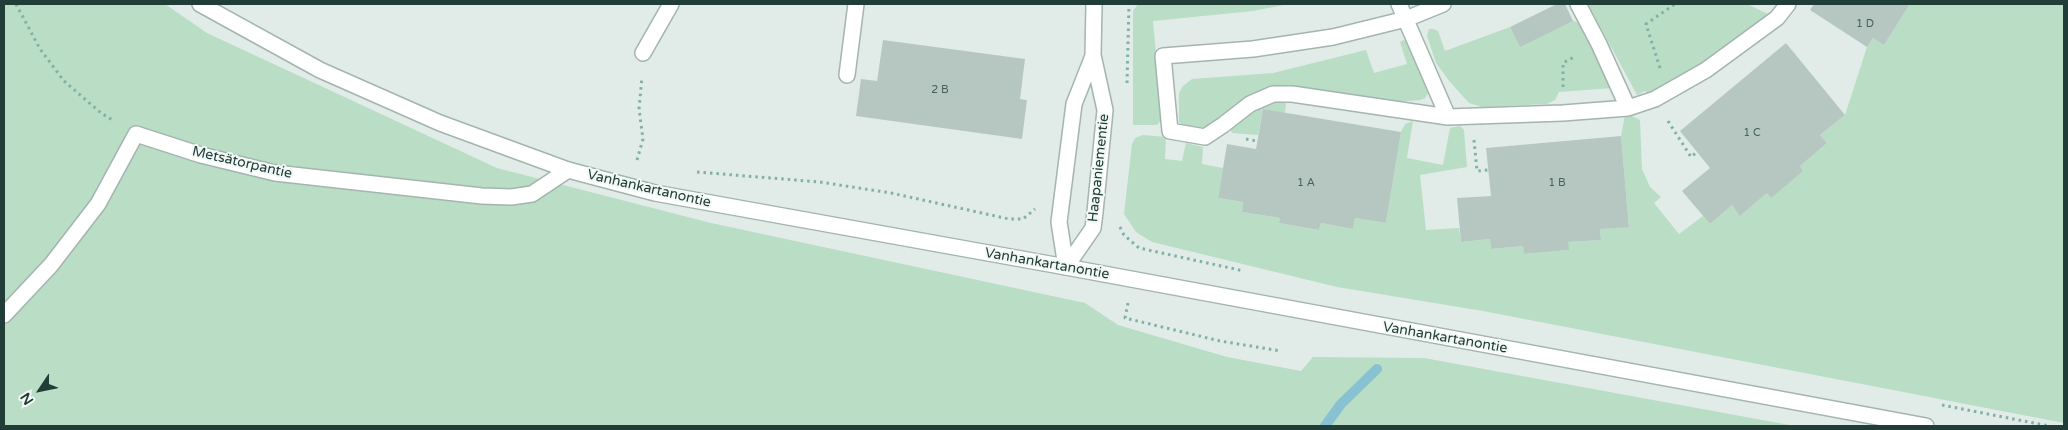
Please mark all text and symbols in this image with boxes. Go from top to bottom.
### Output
house number: 1 D [1856,17,1874,31]
house number: 2 B [931,83,949,97]
street label: Haapaniementie [1085,113,1113,223]
house number: 1 C [1743,126,1761,140]
street label: Metsätorpantie [190,143,294,183]
street label: Vanhankartanontie [586,167,712,211]
house number: 1 A [1297,176,1315,190]
house number: 1 B [1548,176,1566,190]
street label: Vanhankartanontie [983,245,1111,283]
street label: Vanhankartanontie [1381,319,1509,357]
north arrow [15,365,65,415]
text: N [17,389,37,408]

